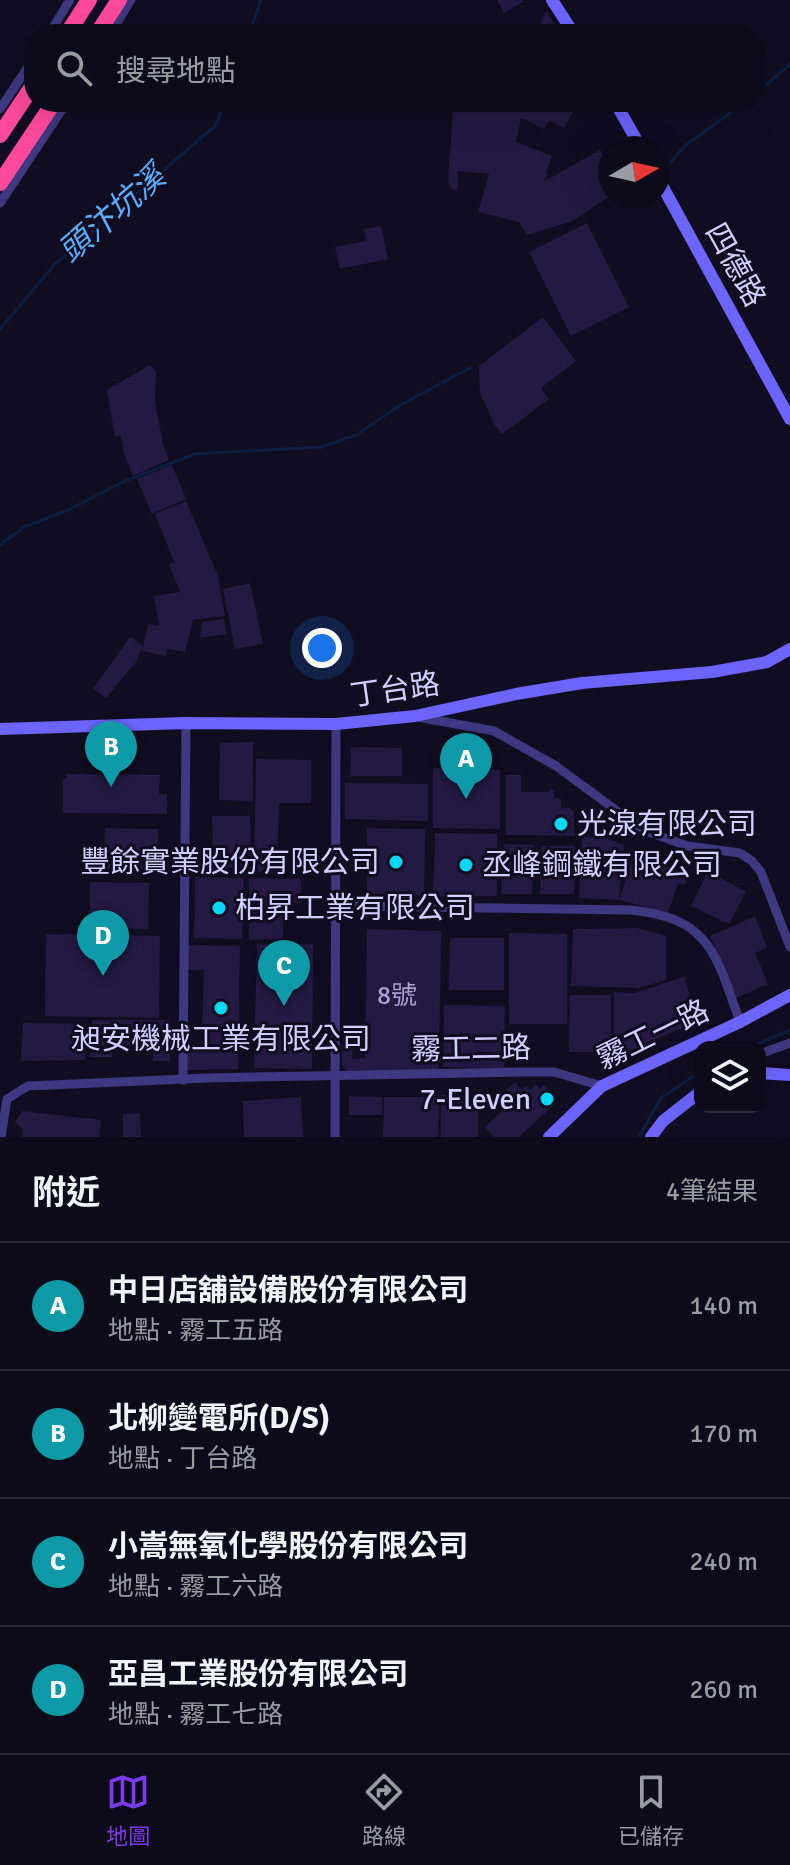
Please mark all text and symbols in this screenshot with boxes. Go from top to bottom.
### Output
search box [24,24,766,112]
icon: search [52,46,96,90]
text: 搜尋地點 [116,53,236,90]
north arrow [598,136,670,208]
water label: 頭汴坑溪 [51,155,176,271]
street label: 四德路 [697,217,773,313]
your location [302,628,342,668]
street label: 丁台路 [348,665,442,715]
pin: B [85,721,137,787]
pin: A [440,733,492,799]
place label: 光湶有限公司 [577,806,757,843]
marker: 光湶有限公司 [552,815,570,833]
place label: 豐餘實業股份有限公司 [80,844,380,881]
place label: 丞峰鋼鐵有限公司 [482,847,722,884]
marker: 豐餘實業股份有限公司 [387,853,405,871]
marker: 丞峰鋼鐵有限公司 [457,856,475,874]
place label: 柏昇工業有限公司 [235,890,475,927]
marker: 柏昇工業有限公司 [210,899,228,917]
pin: D [77,910,129,976]
pin: C [258,940,310,1006]
house number: 8號 [377,980,417,1012]
street label: 霧工一路 [591,992,715,1078]
marker: 昶安機械工業有限公司 [212,999,230,1017]
place label: 昶安機械工業有限公司 [71,1021,371,1058]
street label: 霧工二路 [411,1029,531,1069]
map controls [694,1041,766,1113]
button: layers [694,1041,766,1113]
place label: 7-Eleven [420,1081,531,1118]
marker: 7-Eleven [538,1090,556,1108]
text: 附近 [32,1172,100,1214]
text: 4筆結果 [666,1176,758,1208]
text: 中日店舖設備股份有限公司 [108,1272,468,1309]
text: A [50,1290,66,1322]
text: 140 m [689,1290,758,1322]
text: 地點 · 霧工五路 [108,1315,283,1347]
text: 北柳變電所(D/S) [108,1400,330,1437]
text: B [50,1418,66,1450]
text: 170 m [689,1418,758,1450]
text: 地點 · 丁台路 [108,1443,257,1475]
text: 小嵩無氧化學股份有限公司 [108,1528,468,1565]
text: C [50,1546,66,1578]
text: 240 m [689,1546,758,1578]
text: 地點 · 霧工六路 [108,1571,283,1603]
text: 亞昌工業股份有限公司 [108,1656,408,1693]
text: D [49,1674,67,1706]
text: 260 m [689,1674,758,1706]
text: 地點 · 霧工七路 [108,1699,283,1731]
tab: 地圖 [106,1770,150,1850]
tab: 路線 [362,1770,406,1850]
tab: 已儲存 [618,1770,684,1850]

